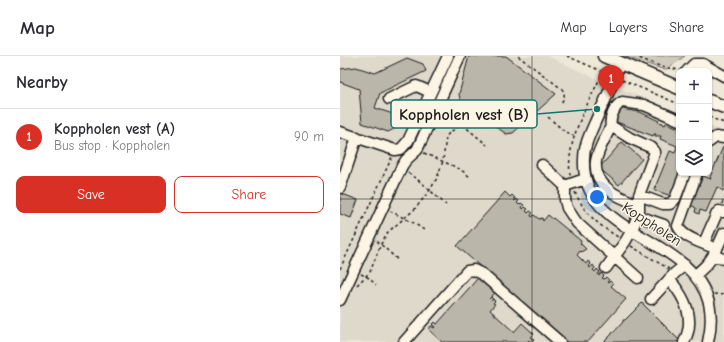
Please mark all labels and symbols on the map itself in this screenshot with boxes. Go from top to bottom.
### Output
pin: 1 [598,65,624,98]
callout: Koppholen vest (B) [391,100,537,128]
text: Koppholen vest (B) [399,106,529,124]
your location [587,187,607,207]
street label: Koppholen [619,198,685,250]

